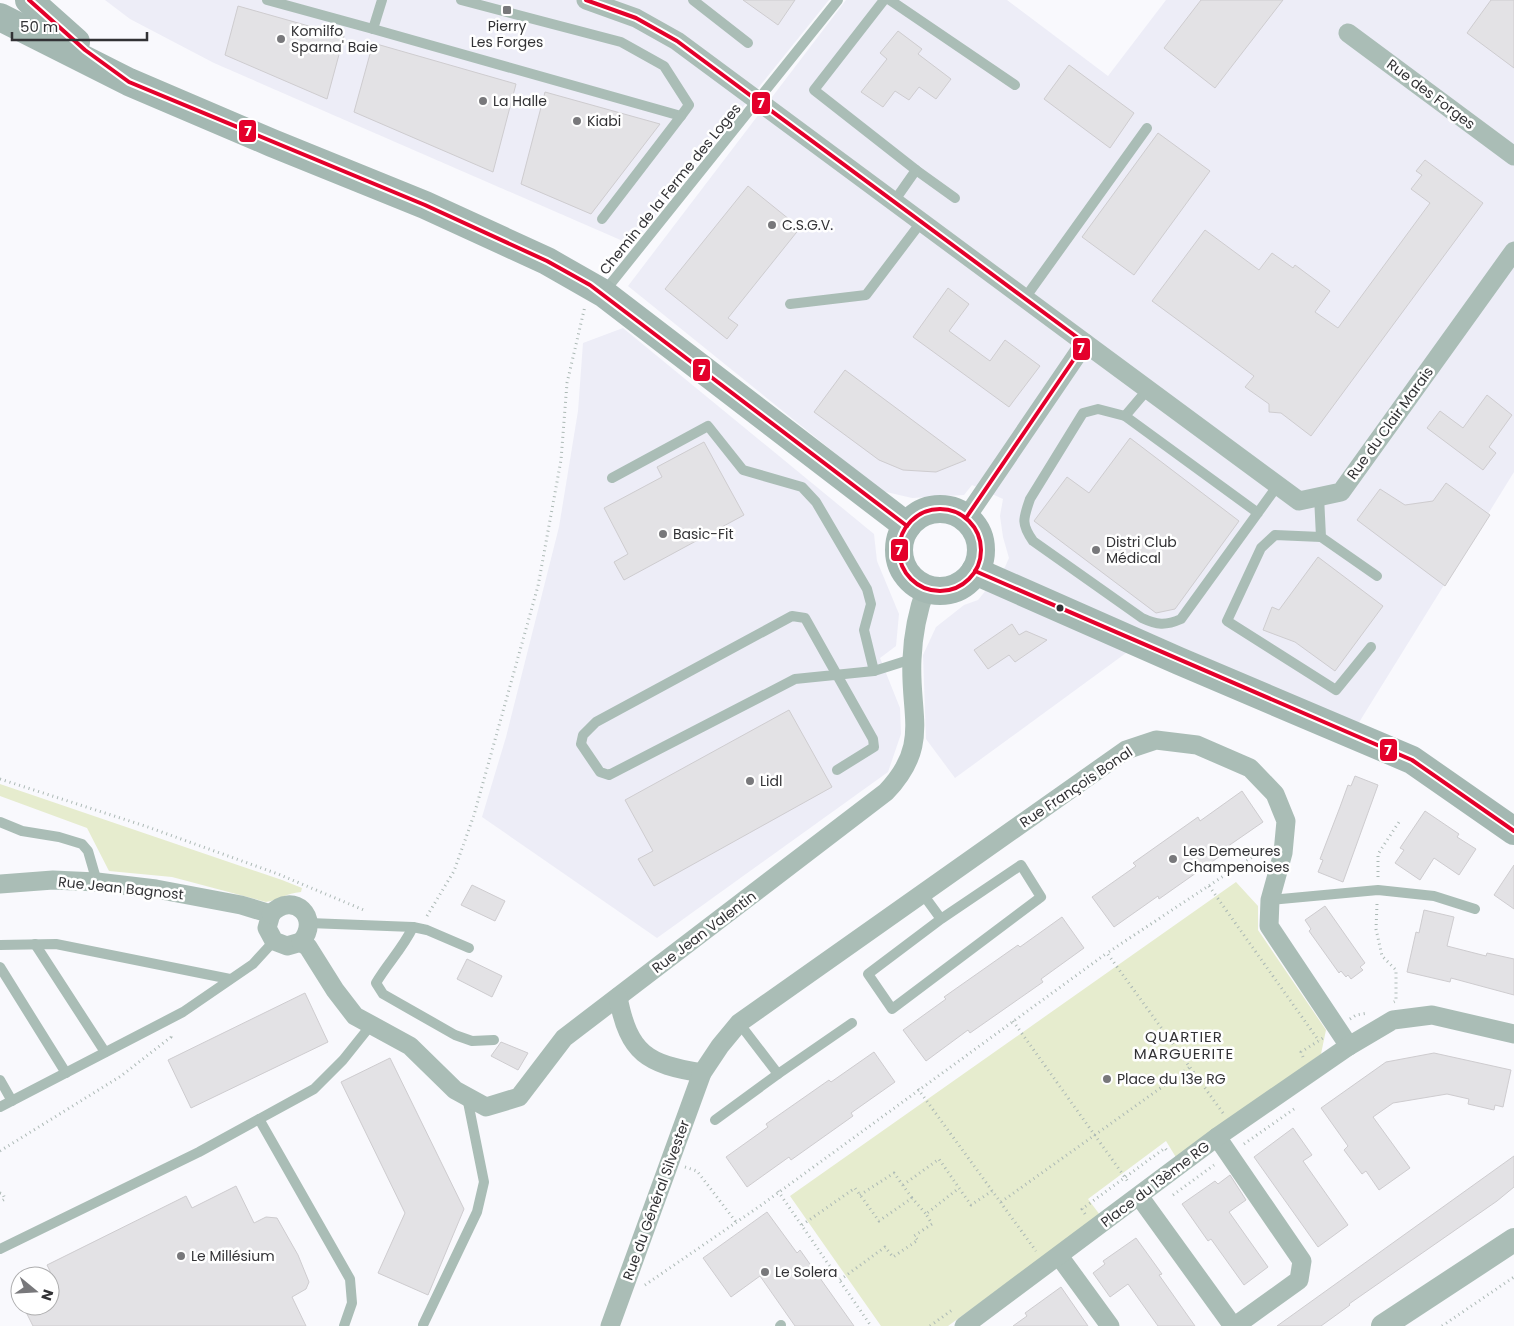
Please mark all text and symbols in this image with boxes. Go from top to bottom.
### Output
marker: Pierry Les Forges [501,4,513,16]
scale bar [12,10,148,42]
text: 50 m [20,16,58,37]
place label: Pierry Les Forges [471,16,543,52]
place label: Komilfo Sparna' Baie [291,21,378,57]
marker: Komilfo Sparna' Baie [275,33,287,45]
street label: Rue des Forges [1383,54,1479,134]
place label: La Halle [493,91,547,111]
line badge: 7 [751,91,771,115]
text: 7 [757,93,765,113]
marker: La Halle [477,95,489,107]
street label: Chemin de la Ferme des Loges [595,99,745,279]
place label: Kiabi [587,111,621,131]
marker: Kiabi [571,115,583,127]
line badge: 7 [238,119,257,143]
text: 7 [244,121,252,141]
place label: C.S.G.V. [782,215,833,235]
marker: C.S.G.V. [766,219,778,231]
line badge: 7 [1072,337,1091,361]
text: 7 [1077,338,1085,358]
line badge: 7 [692,358,711,382]
text: 7 [698,360,706,380]
street label: Rue du Clair Marais [1342,362,1438,484]
place label: Basic-Fit [673,524,734,544]
marker: Basic-Fit [657,528,669,540]
place label: Distri Club Médical [1106,532,1177,568]
line badge: 7 [890,538,909,562]
text: 7 [895,540,903,560]
marker: Distri Club Médical [1090,544,1102,556]
unlabelled marker [1055,603,1065,613]
line badge: 7 [1379,738,1398,762]
text: 7 [1384,740,1392,760]
street label: Rue François Bonal [1016,742,1136,832]
place label: Lidl [760,771,782,791]
marker: Lidl [744,775,756,787]
place label: Les Demeures Champenoises [1183,841,1289,877]
marker: Les Demeures Champenoises [1167,853,1179,865]
street label: Rue Jean Bagnost [57,871,185,905]
street label: Rue Jean Valentin [648,886,760,978]
district label: QUARTIER MARGUERITE [1134,1026,1234,1064]
place label: Place du 13e RG [1117,1069,1226,1089]
marker: Place du 13e RG [1101,1073,1113,1085]
street label: Rue du Général Silvester [618,1117,694,1283]
street label: Place du 13ème RG [1096,1136,1214,1232]
place label: Le Millésium [191,1246,275,1266]
marker: Le Millésium [175,1250,187,1262]
place label: Le Solera [775,1262,837,1282]
north arrow [10,1266,60,1316]
marker: Le Solera [759,1266,771,1278]
text: N [36,1287,59,1303]

